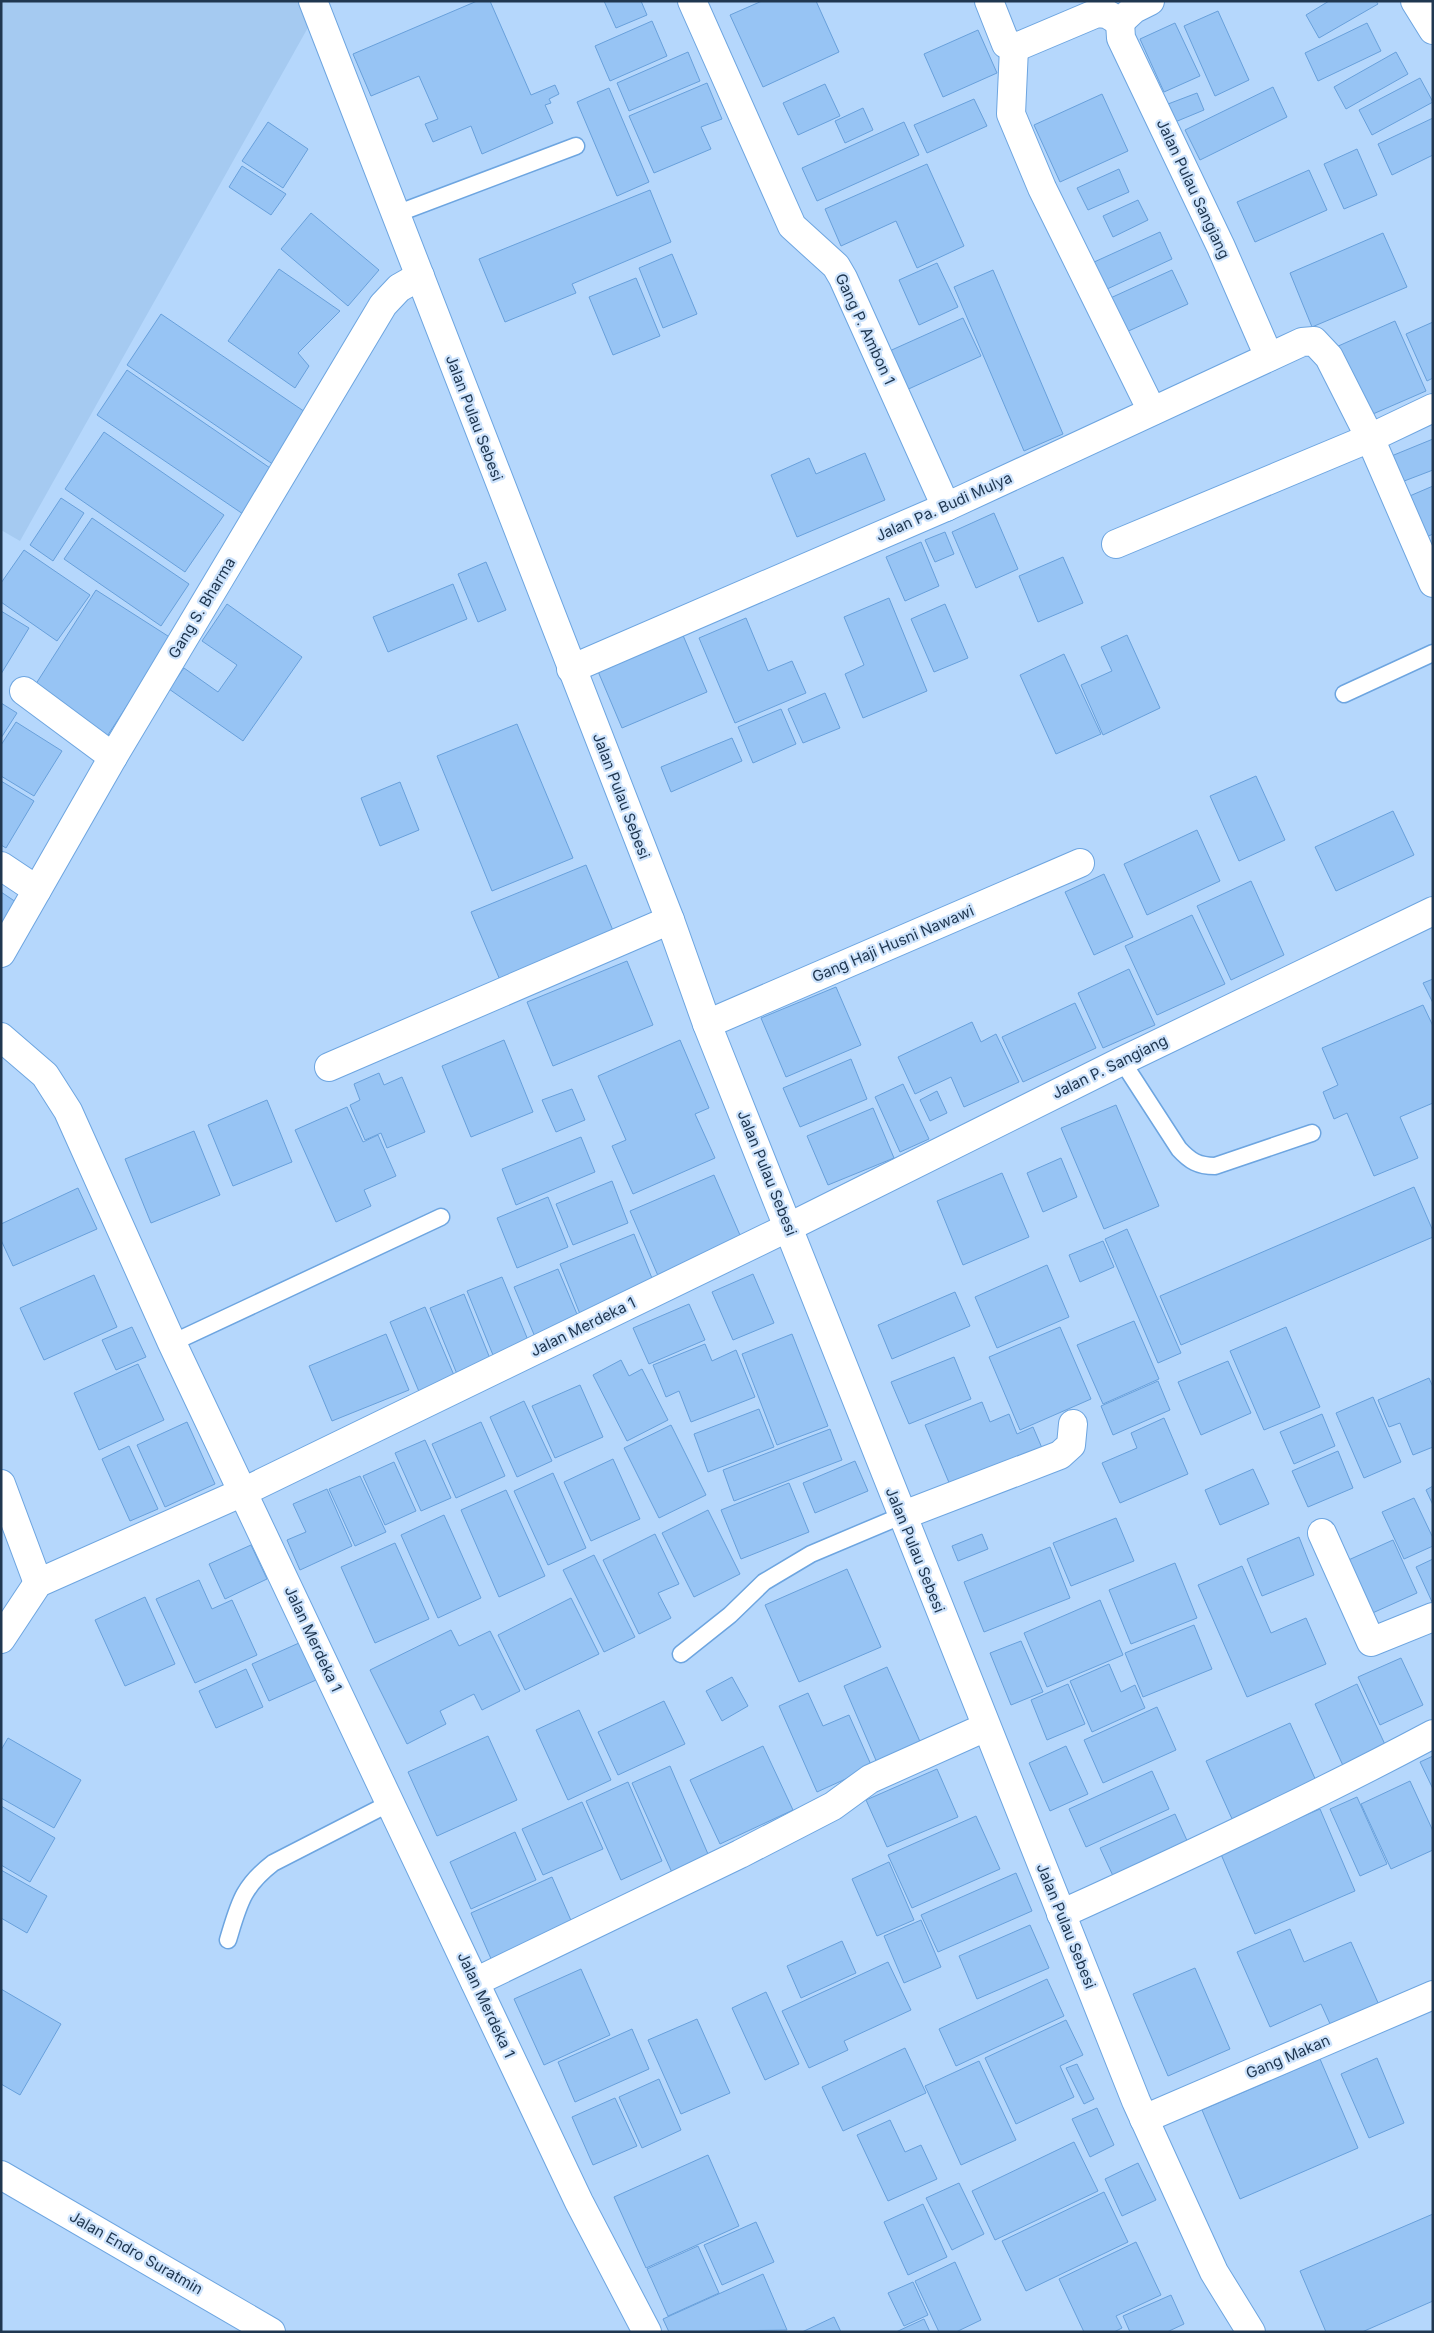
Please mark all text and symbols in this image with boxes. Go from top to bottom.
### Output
street label: Jalan Pulau Sangiang [1153,116,1234,262]
street label: Gang P. Ambon 1 [831,270,899,387]
street label: Jalan Pulau Sebesi [442,352,507,484]
street label: Jalan Pa. Budi Mulya [873,468,1015,545]
street label: Gang S. Bharma [164,554,239,662]
street label: Jalan Pulau Sebesi [589,730,654,862]
street label: Gang Haji Husni Nawawi [809,901,977,986]
street label: Jalan P. Sangiang [1049,1030,1171,1103]
street label: Jalan Pulau Sebesi [734,1107,801,1238]
street label: Jalan Merdeka 1 [527,1293,639,1360]
street label: Jalan Pulau Sebesi [882,1484,949,1615]
street label: Jalan Merdeka 1 [281,1583,346,1695]
street label: Jalan Pulau Sebesi [1033,1860,1100,1991]
street label: Jalan Merdeka 1 [454,1949,519,2061]
street label: Gang Makan [1243,2030,1333,2083]
street label: Jalan Endro Suratmin [66,2207,206,2299]

